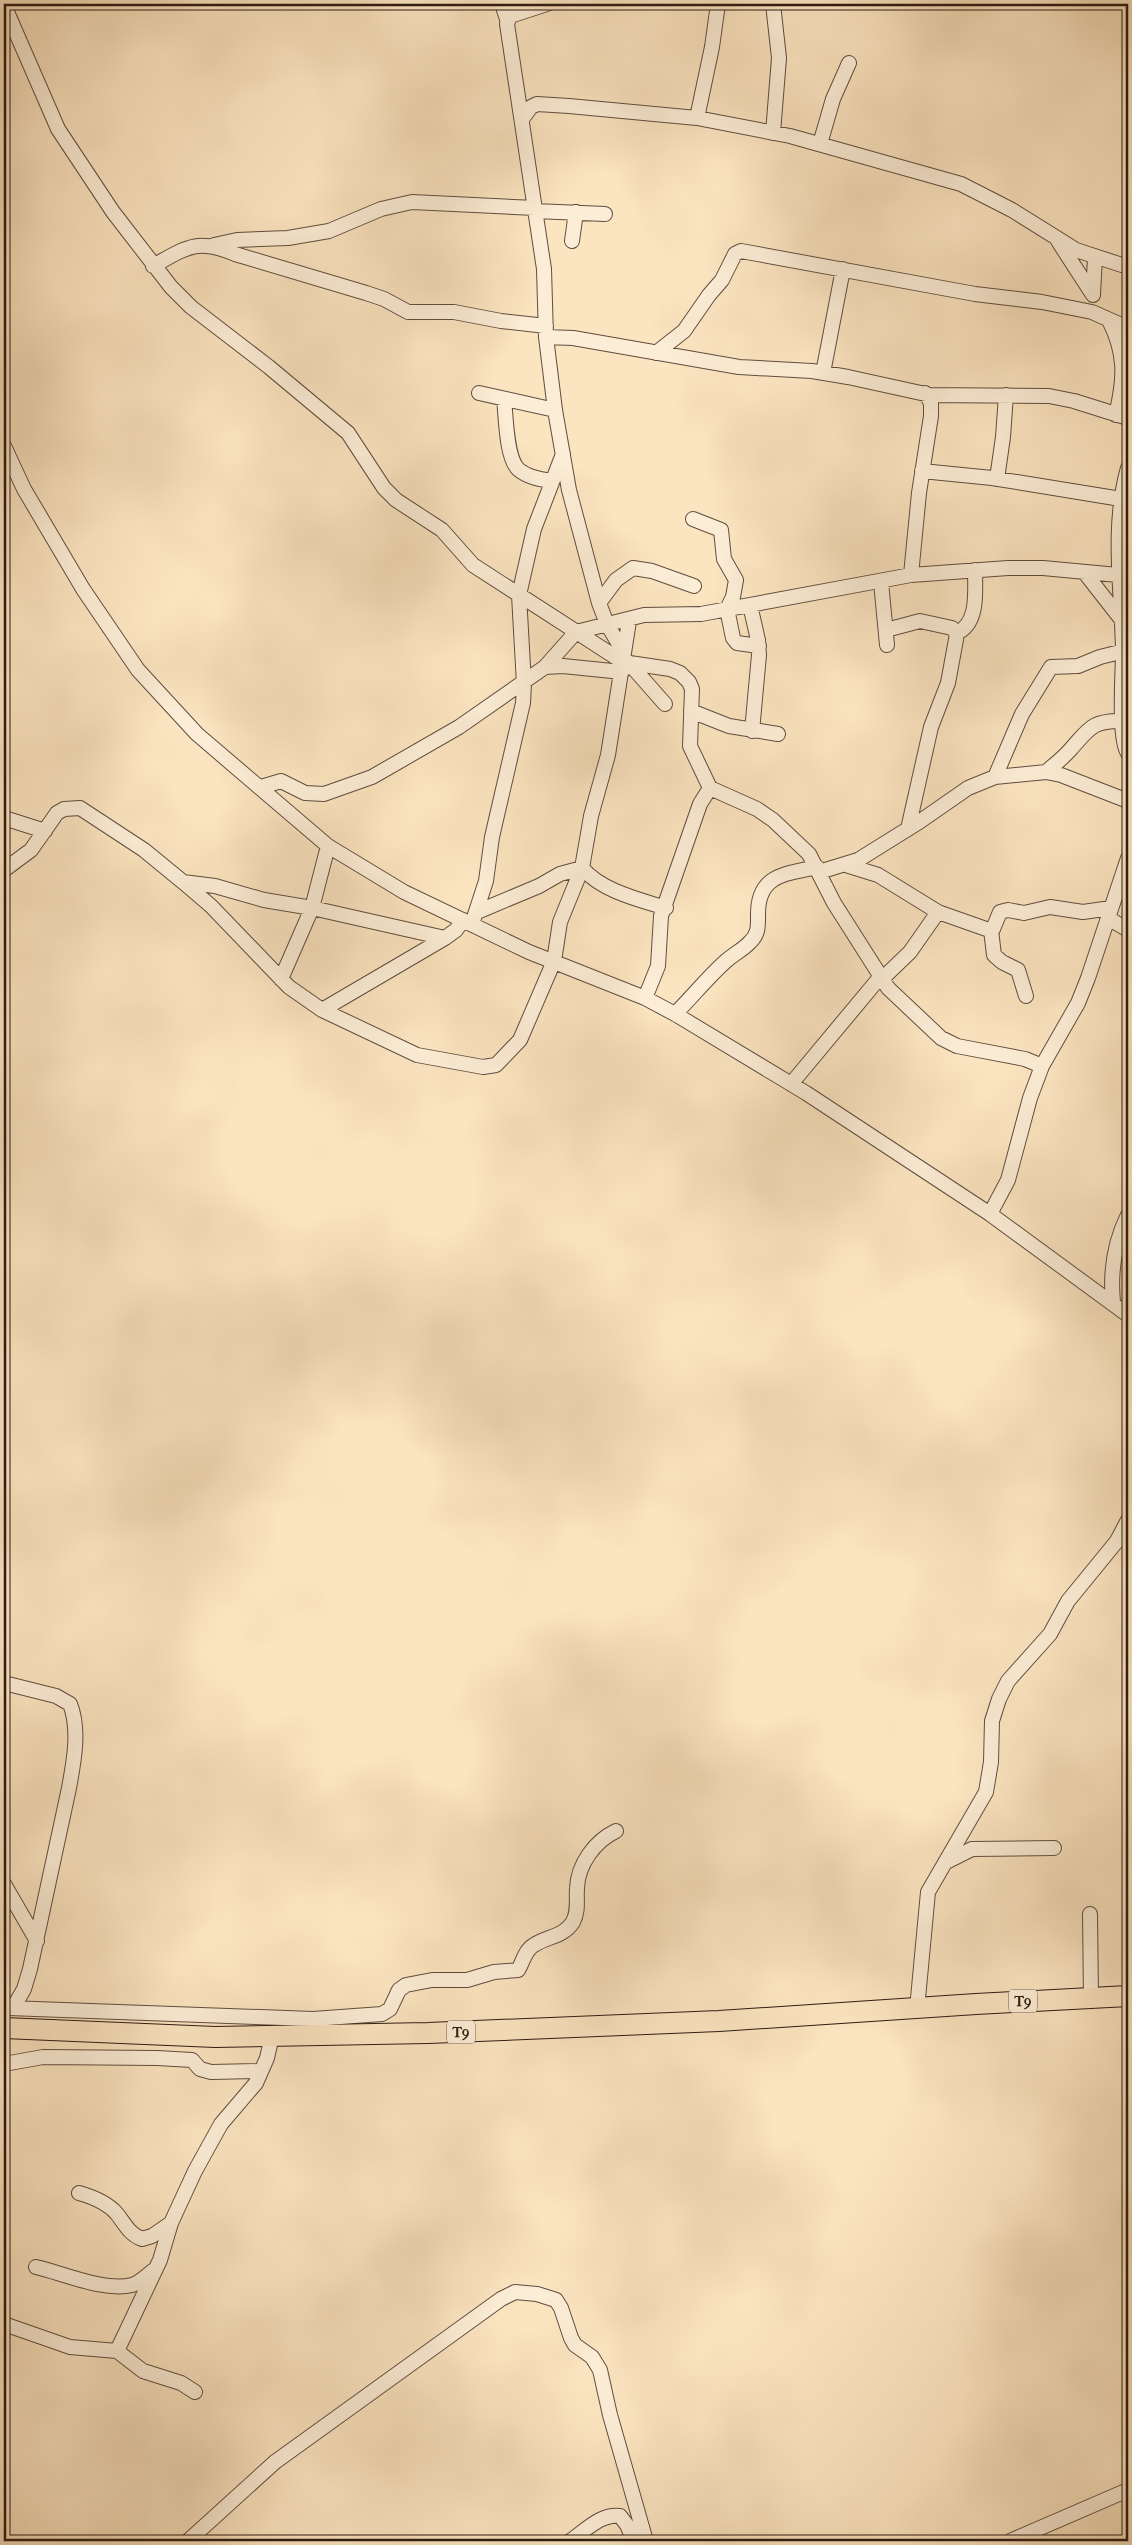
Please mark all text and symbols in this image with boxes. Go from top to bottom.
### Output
road number: T9 [1009,1990,1037,2012]
road number: T9 [447,2020,475,2044]

